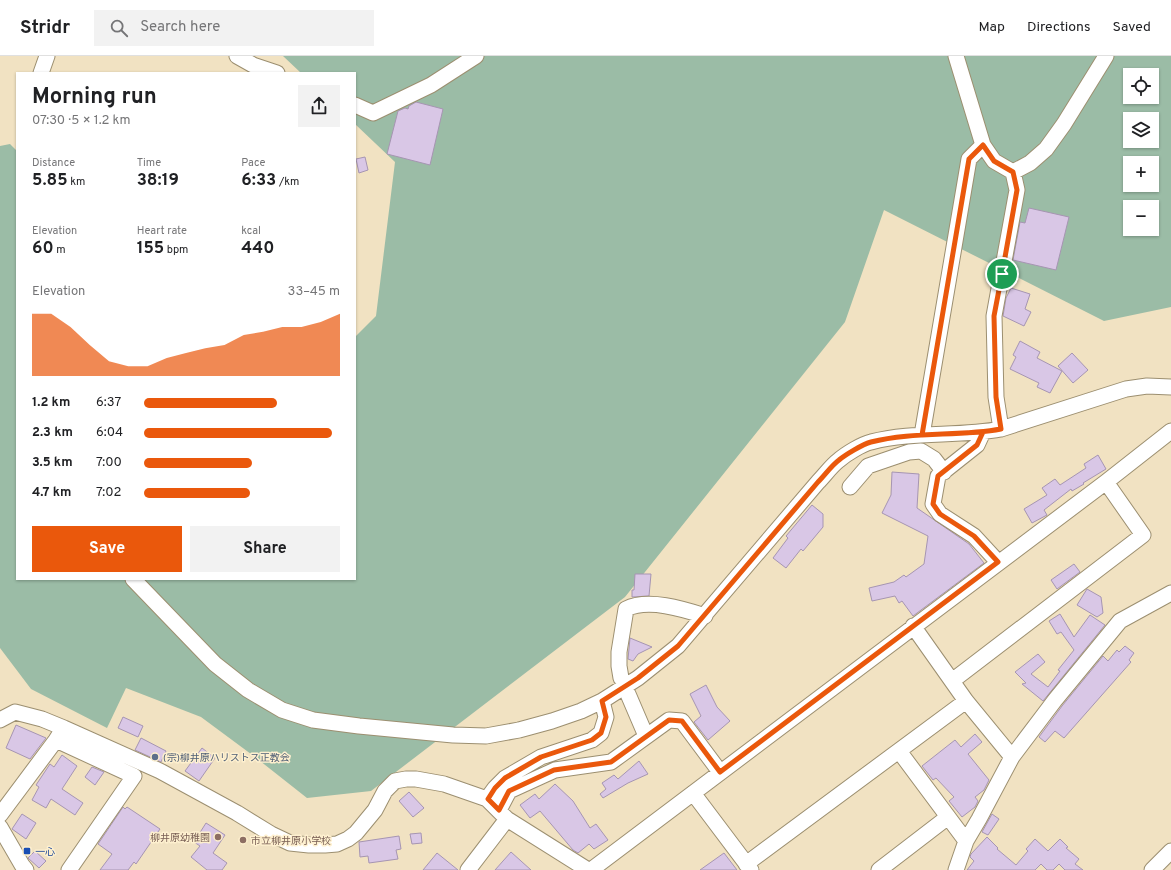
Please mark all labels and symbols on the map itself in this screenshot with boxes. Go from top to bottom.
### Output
pin [985,257,1019,291]
marker: (宗)柳井原ハリストス正教会 [150,752,160,762]
place label: (宗)柳井原ハリストス正教会 [163,752,290,765]
place label: 柳井原幼稚園 [150,832,210,845]
marker: 柳井原幼稚園 [213,832,223,842]
marker: 市立柳井原小学校 [238,835,248,845]
place label: 市立柳井原小学校 [251,835,331,848]
marker: 一心 [22,846,32,856]
place label: 一心 [35,846,55,859]

